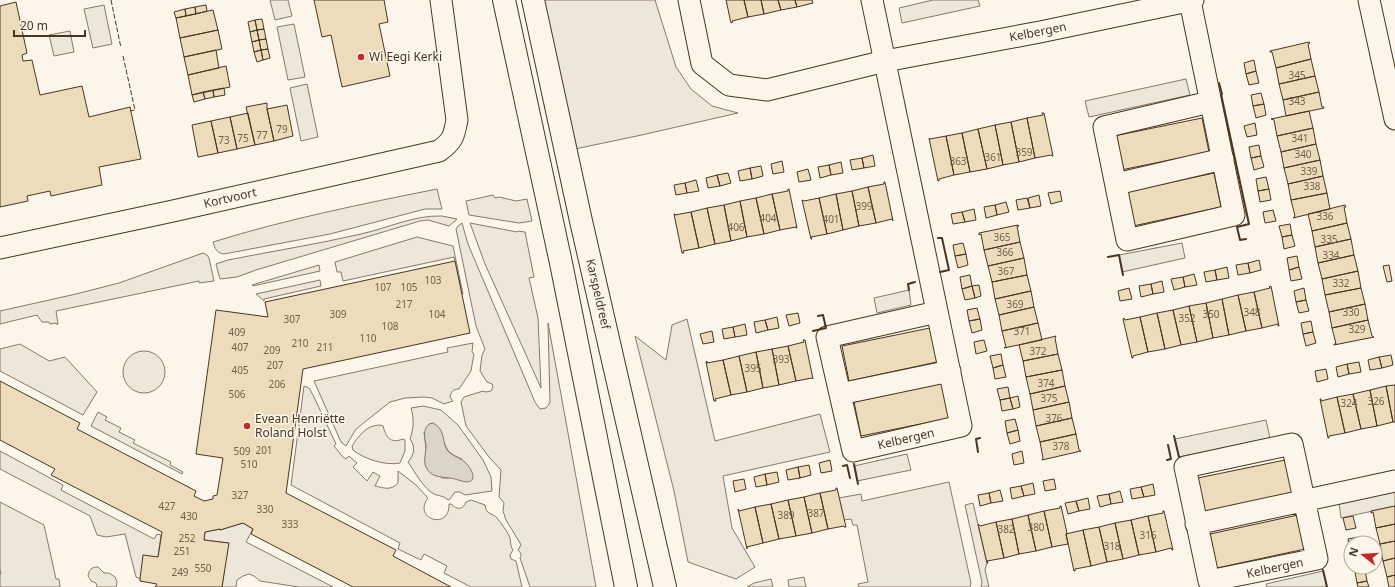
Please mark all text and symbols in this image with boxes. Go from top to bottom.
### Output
scale bar [14,12,85,38]
text: 20 m [20,17,48,34]
street label: Kelbergen [1008,18,1068,45]
place label: Wi Eegi Kerki [369,48,442,65]
marker: Wi Eegi Kerki [356,52,366,62]
house number: 345 [1288,68,1306,82]
house number: 343 [1288,94,1306,108]
house number: 79 [276,122,288,136]
house number: 77 [256,128,268,142]
house number: 75 [237,131,249,145]
house number: 341 [1291,131,1309,145]
house number: 73 [218,133,230,147]
house number: 359 [1015,145,1033,159]
house number: 340 [1294,147,1312,161]
house number: 361 [984,150,1002,164]
house number: 363 [949,154,967,168]
house number: 339 [1300,164,1318,178]
house number: 338 [1303,179,1321,193]
street label: Kortvoort [202,183,259,212]
house number: 399 [855,199,873,213]
house number: 336 [1316,209,1334,223]
house number: 404 [759,211,777,225]
house number: 401 [822,212,840,226]
house number: 406 [727,220,745,234]
house number: 365 [993,230,1011,244]
house number: 335 [1320,232,1338,246]
house number: 366 [996,245,1014,259]
house number: 334 [1322,248,1340,262]
street label: Karspeldreef [582,257,615,332]
house number: 367 [997,264,1015,278]
house number: 103 [424,273,442,287]
house number: 332 [1332,276,1350,290]
house number: 107 [374,280,392,294]
house number: 105 [400,280,418,294]
house number: 217 [395,297,413,311]
house number: 369 [1006,297,1024,311]
house number: 348 [1243,305,1261,319]
house number: 330 [1342,305,1360,319]
house number: 309 [329,307,347,321]
house number: 104 [428,307,446,321]
house number: 350 [1202,307,1220,321]
house number: 352 [1178,311,1196,325]
house number: 307 [283,312,301,326]
house number: 108 [381,319,399,333]
house number: 329 [1348,322,1366,336]
house number: 371 [1013,324,1031,338]
house number: 409 [228,325,246,339]
house number: 110 [359,331,377,345]
house number: 210 [291,336,309,350]
house number: 407 [231,340,249,354]
house number: 211 [316,340,334,354]
house number: 209 [263,343,281,357]
house number: 372 [1029,344,1047,358]
house number: 393 [772,352,790,366]
house number: 207 [266,358,284,372]
house number: 395 [744,361,762,375]
house number: 405 [231,363,249,377]
house number: 374 [1037,376,1055,390]
house number: 206 [268,377,286,391]
house number: 506 [228,387,246,401]
house number: 375 [1040,391,1058,405]
house number: 326 [1367,394,1385,408]
house number: 324 [1340,396,1358,410]
place label: Evean Henriëtte Roland Holst [255,410,345,441]
house number: 376 [1045,411,1063,425]
marker: Evean Henriëtte Roland Holst [242,421,252,431]
street label: Kelbergen [876,424,936,453]
house number: 378 [1052,439,1070,453]
house number: 201 [255,443,273,457]
house number: 509 [233,444,251,458]
house number: 510 [240,457,258,471]
house number: 327 [231,488,249,502]
house number: 427 [158,499,176,513]
house number: 330 [256,502,274,516]
house number: 387 [807,506,825,520]
house number: 389 [777,508,795,522]
house number: 430 [180,509,198,523]
house number: 333 [281,517,299,531]
house number: 380 [1027,520,1045,534]
house number: 382 [997,522,1015,536]
house number: 316 [1139,528,1157,542]
house number: 252 [178,531,196,545]
north arrow [1343,535,1383,575]
house number: 318 [1103,539,1121,553]
house number: 251 [173,544,191,558]
text: N [1344,545,1361,558]
street label: Kelbergen [1245,553,1305,582]
house number: 550 [194,561,212,575]
house number: 249 [171,565,189,579]

